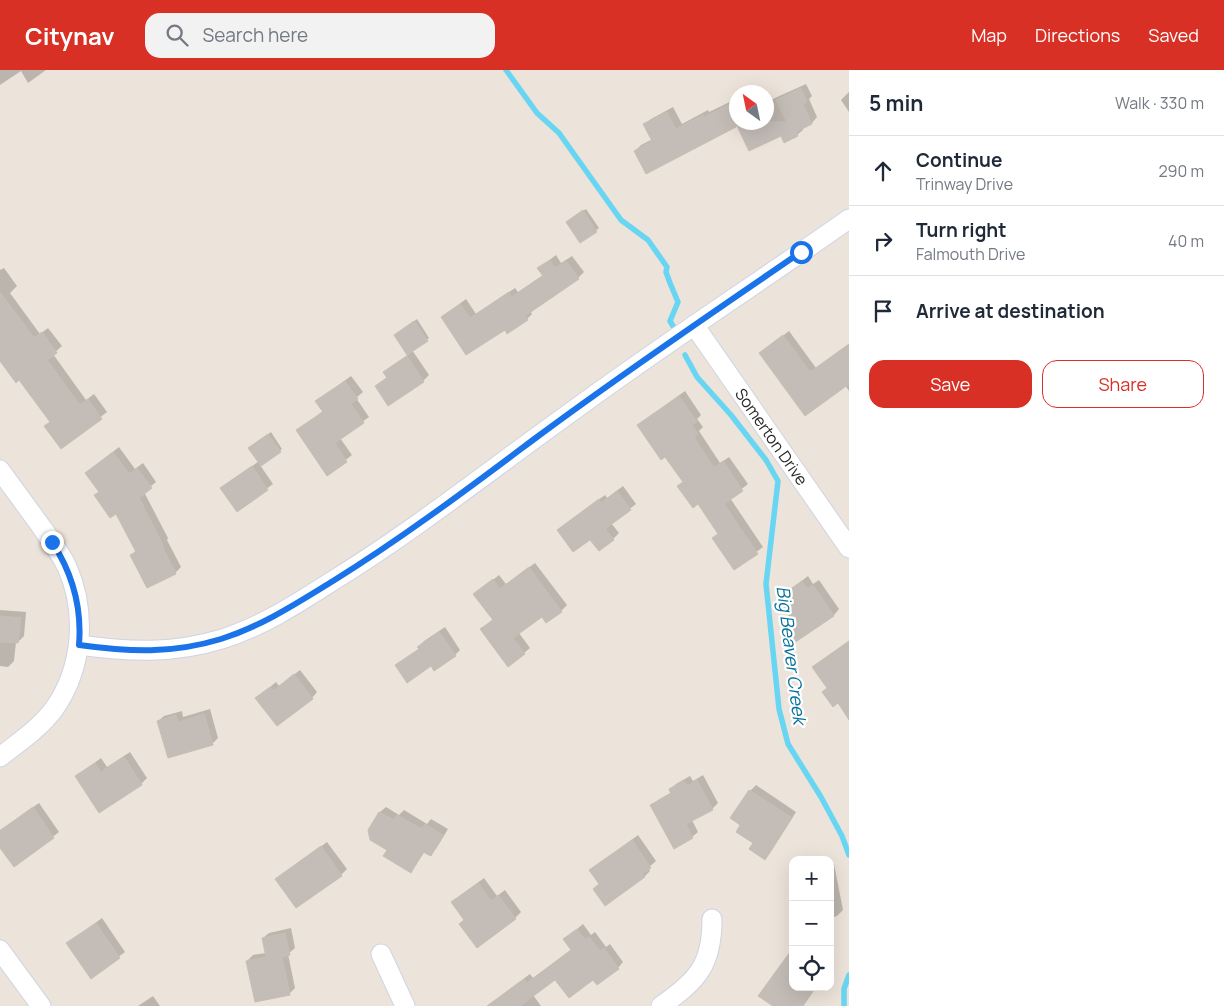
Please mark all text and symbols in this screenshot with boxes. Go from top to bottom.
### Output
search box [145,13,495,58]
text: Citynav [25,19,115,52]
icon: search [163,21,191,49]
text: Search here [203,22,308,48]
text: Map [971,23,1007,47]
text: Directions [1035,23,1120,47]
text: Saved [1148,23,1199,47]
north arrow [729,85,774,130]
text: 5 min [869,89,923,117]
text: Walk · 330 m [1115,92,1204,114]
text: Continue [916,147,1002,173]
icon: ahead [869,157,897,185]
text: 290 m [1158,160,1204,182]
text: Trinway Drive [916,173,1013,195]
text: Turn right [916,217,1006,243]
icon: right [869,227,897,255]
text: 40 m [1168,230,1204,252]
route start [790,241,813,264]
text: Falmouth Drive [916,243,1025,265]
icon: arrive [869,297,897,325]
text: Arrive at destination [916,298,1105,324]
button: Save [869,360,1032,408]
button: Share [1042,360,1204,408]
street label: Somerton Drive [730,384,813,490]
route end [41,531,64,554]
water label: Big Beaver Creek [772,584,813,728]
map controls [789,856,834,991]
button: + [789,856,834,901]
button: − [789,901,834,946]
button: locate [789,946,834,991]

